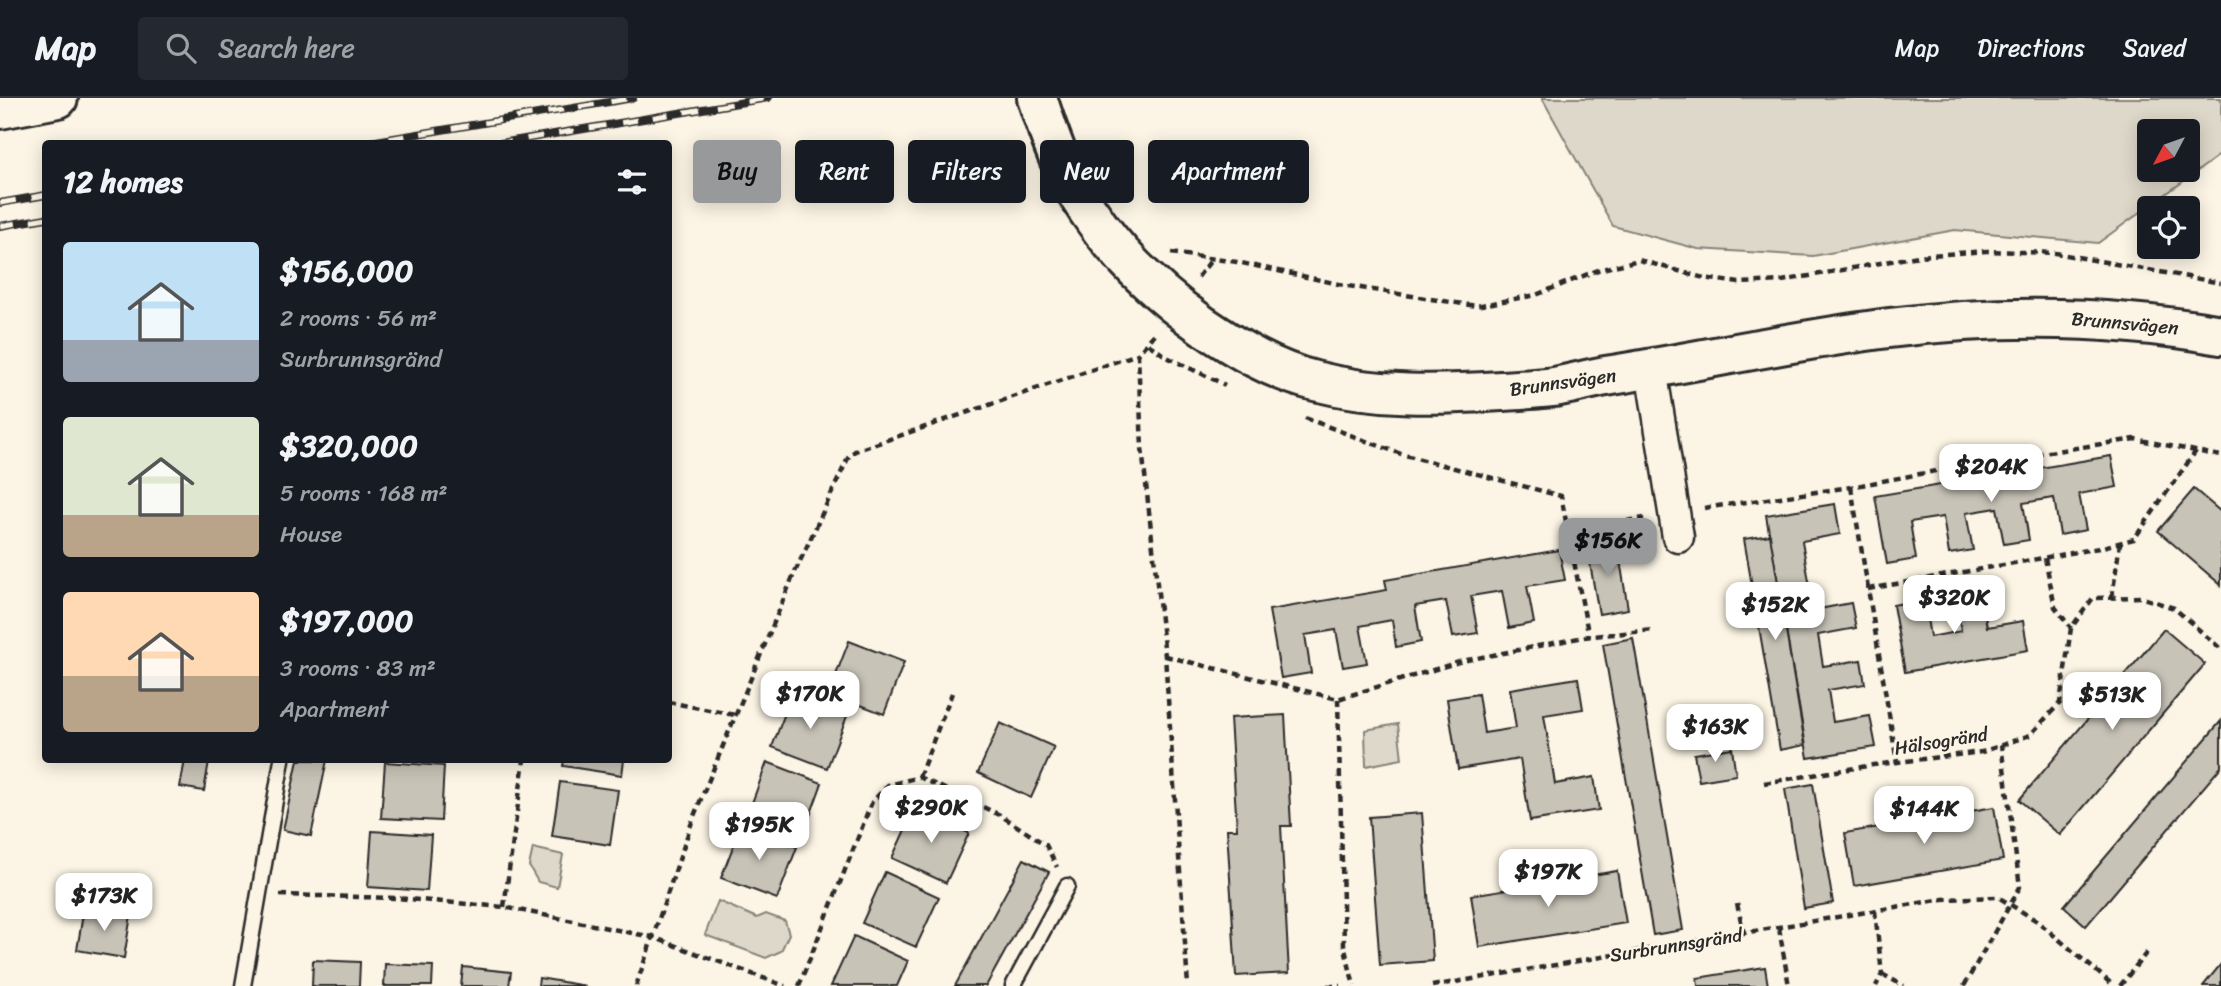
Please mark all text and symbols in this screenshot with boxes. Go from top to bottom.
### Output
search box [138,17,628,80]
text: Map [35,19,96,77]
text: Search here [218,25,355,71]
text: Map [1895,27,1939,69]
text: Directions [1977,27,2085,69]
text: Saved [2123,27,2186,69]
icon: search [162,29,200,67]
north arrow [2137,119,2200,182]
map controls [2137,119,2200,259]
chip: Buy [693,140,781,203]
chip: Rent [795,140,894,203]
chip: Filters [908,140,1026,203]
chip: New [1040,140,1134,203]
chip: Apartment [1148,140,1309,203]
text: 12 homes [63,155,183,209]
icon: filters [613,163,651,201]
button: locate [2137,196,2200,259]
text: $156,000 [280,244,413,298]
icon: home [119,270,203,354]
text: 2 rooms · 56 m² [280,298,437,339]
street label: Brunnsvägen [2070,302,2180,344]
text: Surbrunnsgränd [280,339,442,380]
street label: Brunnsvägen [1508,358,1618,406]
text: $320,000 [280,419,418,473]
pin: $204K [1942,444,2040,504]
icon: home [119,445,203,529]
text: $204K [1955,446,2027,487]
text: 5 rooms · 168 m² [280,473,448,514]
text: House [280,514,342,555]
pin: $156K [1559,518,1657,578]
text: $156K [1575,520,1641,561]
pin: $320K [1905,575,2003,635]
text: $320K [1919,577,1989,618]
pin: $152K [1726,582,1824,642]
text: $152K [1742,584,1808,625]
text: $197,000 [280,594,414,648]
icon: home [119,620,203,704]
text: 3 rooms · 83 m² [280,648,436,689]
pin: $170K [761,672,859,731]
pin: $513K [2063,672,2161,732]
text: $170K [777,673,844,714]
text: $513K [2079,674,2145,715]
text: Apartment [280,689,389,730]
pin: $163K [1666,704,1764,764]
text: $163K [1682,706,1748,747]
street label: Hälsogränd [1892,717,1992,765]
pin: $290K [882,786,980,845]
pin: $144K [1875,786,1973,846]
text: $290K [895,787,967,828]
text: $144K [1890,788,1958,829]
pin: $195K [710,802,808,862]
text: $195K [725,804,793,845]
pin: $197K [1499,850,1597,909]
text: $197K [1515,851,1581,892]
pin: $173K [55,874,153,933]
text: $173K [71,875,137,916]
street label: Surbrunnsgränd [1607,918,1746,972]

